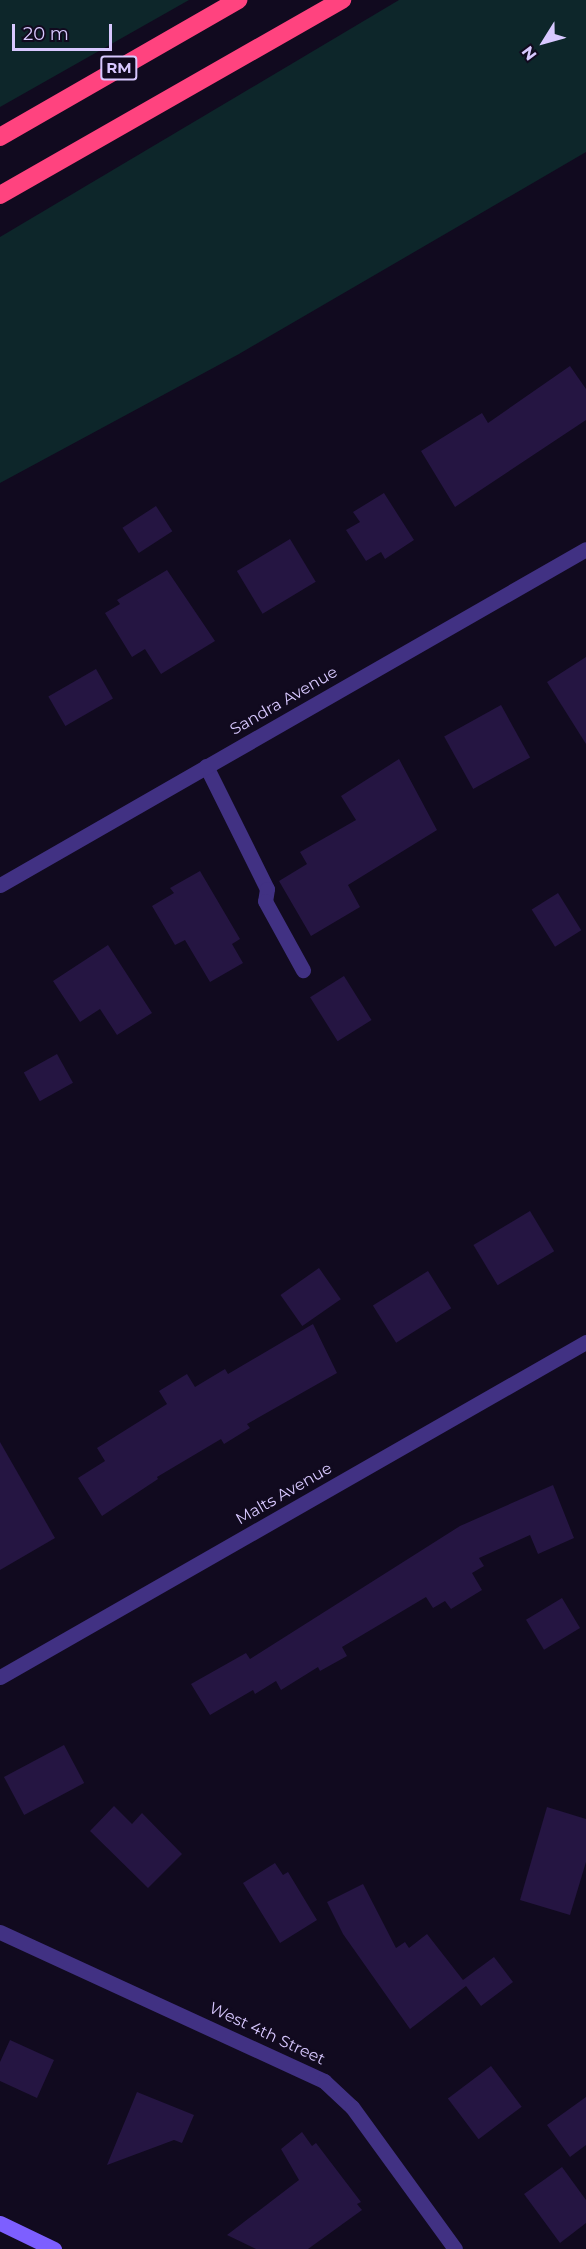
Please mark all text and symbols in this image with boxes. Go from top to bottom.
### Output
scale bar [15,12,116,50]
north arrow [514,12,574,72]
text: 20 m [23,23,69,45]
text: N [518,42,541,64]
road number: RM [100,56,138,80]
street label: Sandra Avenue [227,663,341,739]
street label: Malts Avenue [233,1459,335,1529]
street label: West 4th Street [206,1999,328,2069]

